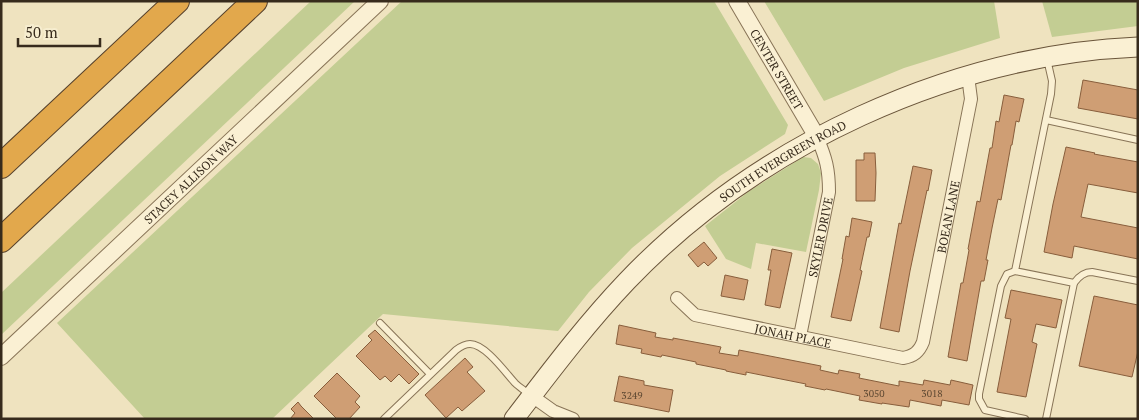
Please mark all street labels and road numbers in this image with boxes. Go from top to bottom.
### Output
street label: CENTER STREET [747,26,807,113]
street label: SOUTH EVERGREEN ROAD [716,117,848,205]
street label: STACEY ALLISON WAY [140,131,241,227]
street label: BOEAN LANE [933,179,962,254]
street label: SKYLER DRIVE [805,196,835,278]
street label: JONAH PLACE [754,320,833,351]

